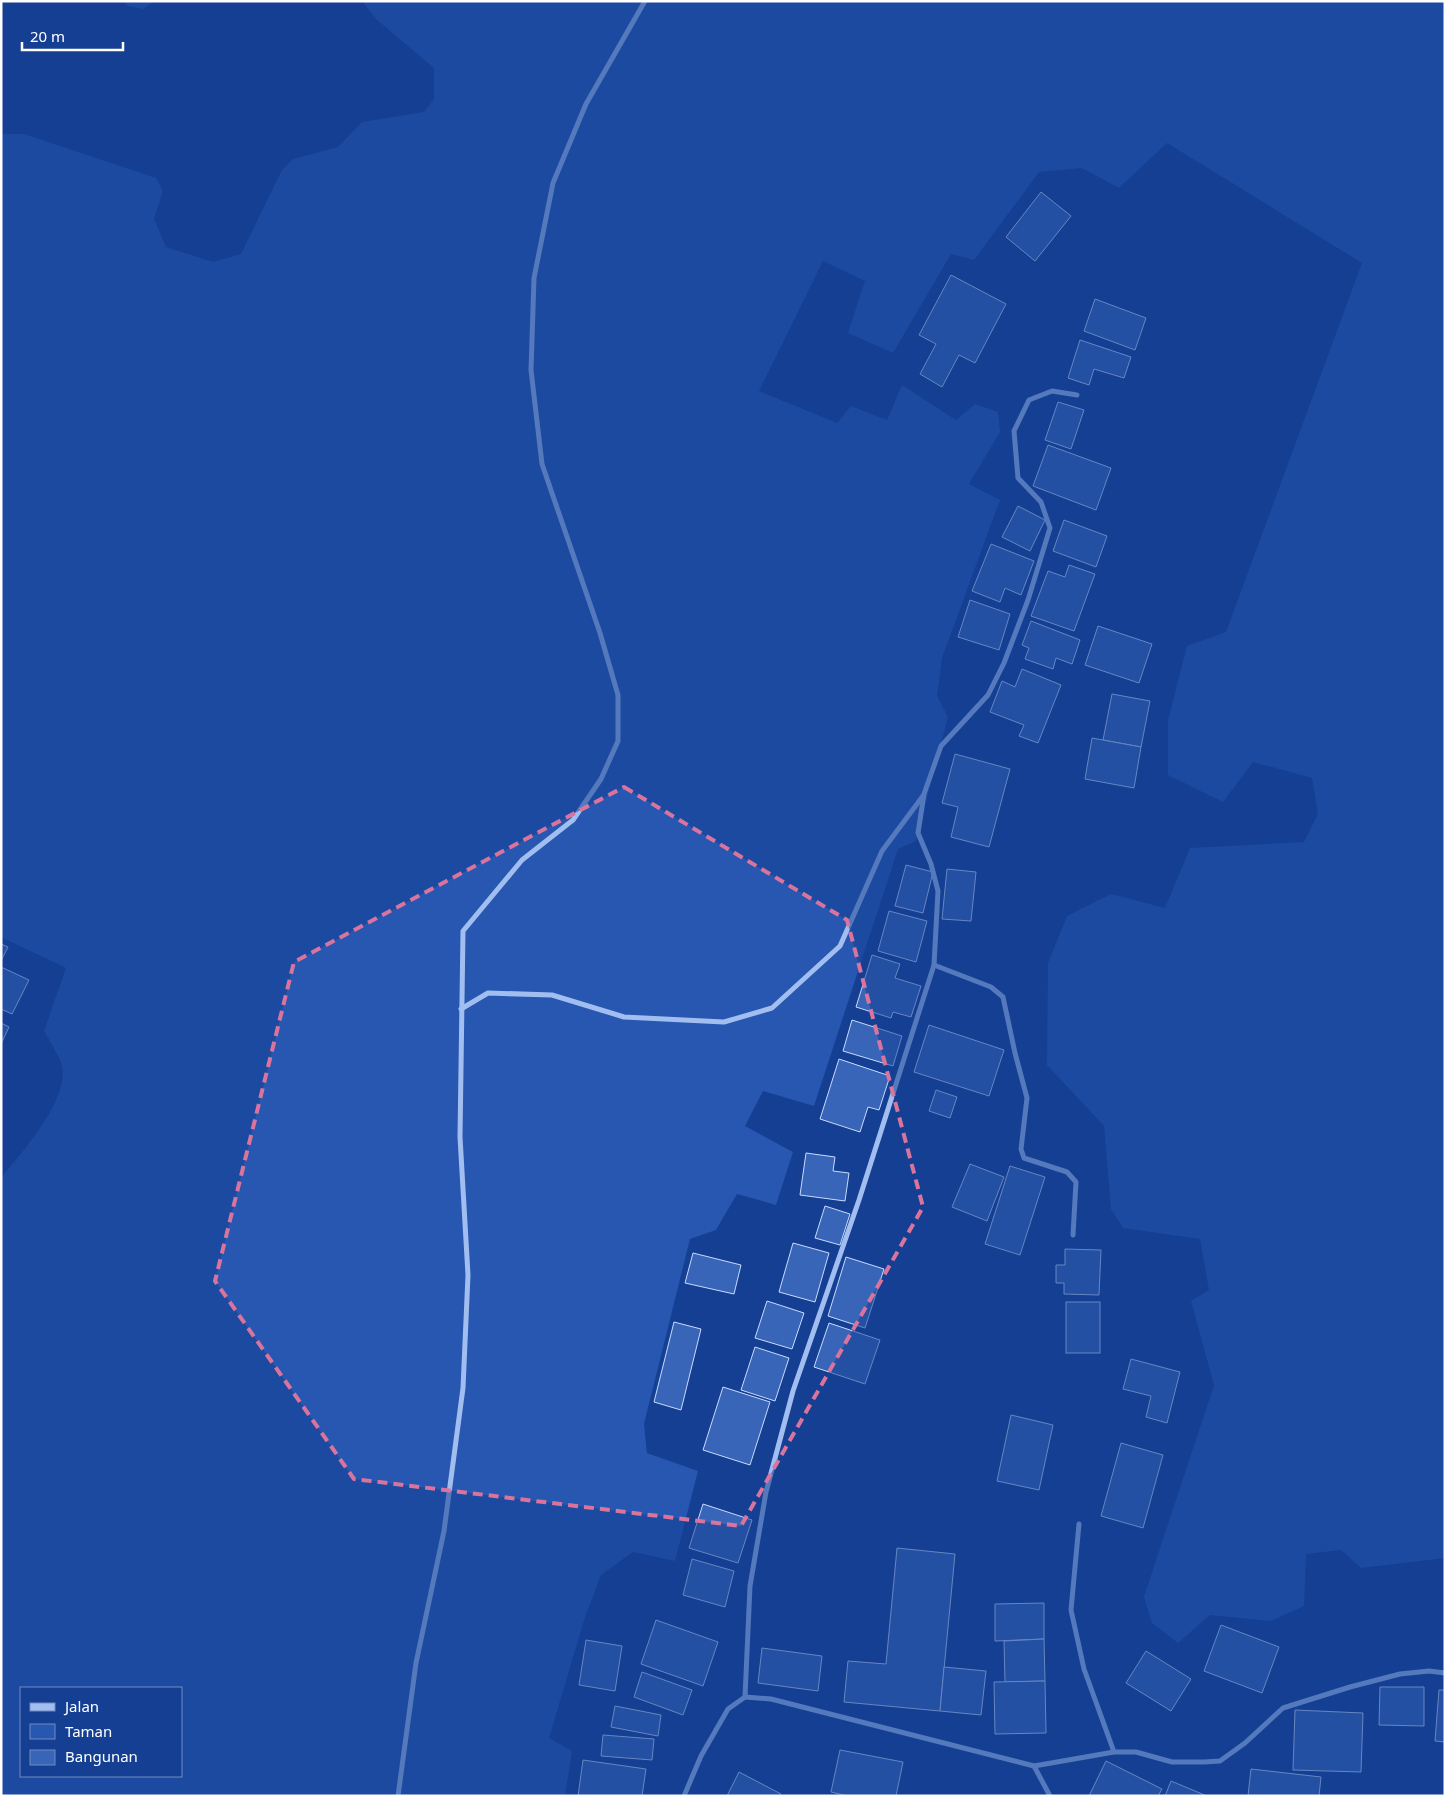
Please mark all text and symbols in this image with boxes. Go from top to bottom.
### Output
scale bar [22,20,124,52]
text: 20 m [30,26,65,46]
legend [20,1687,182,1777]
text: Jalan [63,1696,99,1716]
text: Taman [65,1721,112,1741]
text: Bangunan [65,1746,138,1766]

